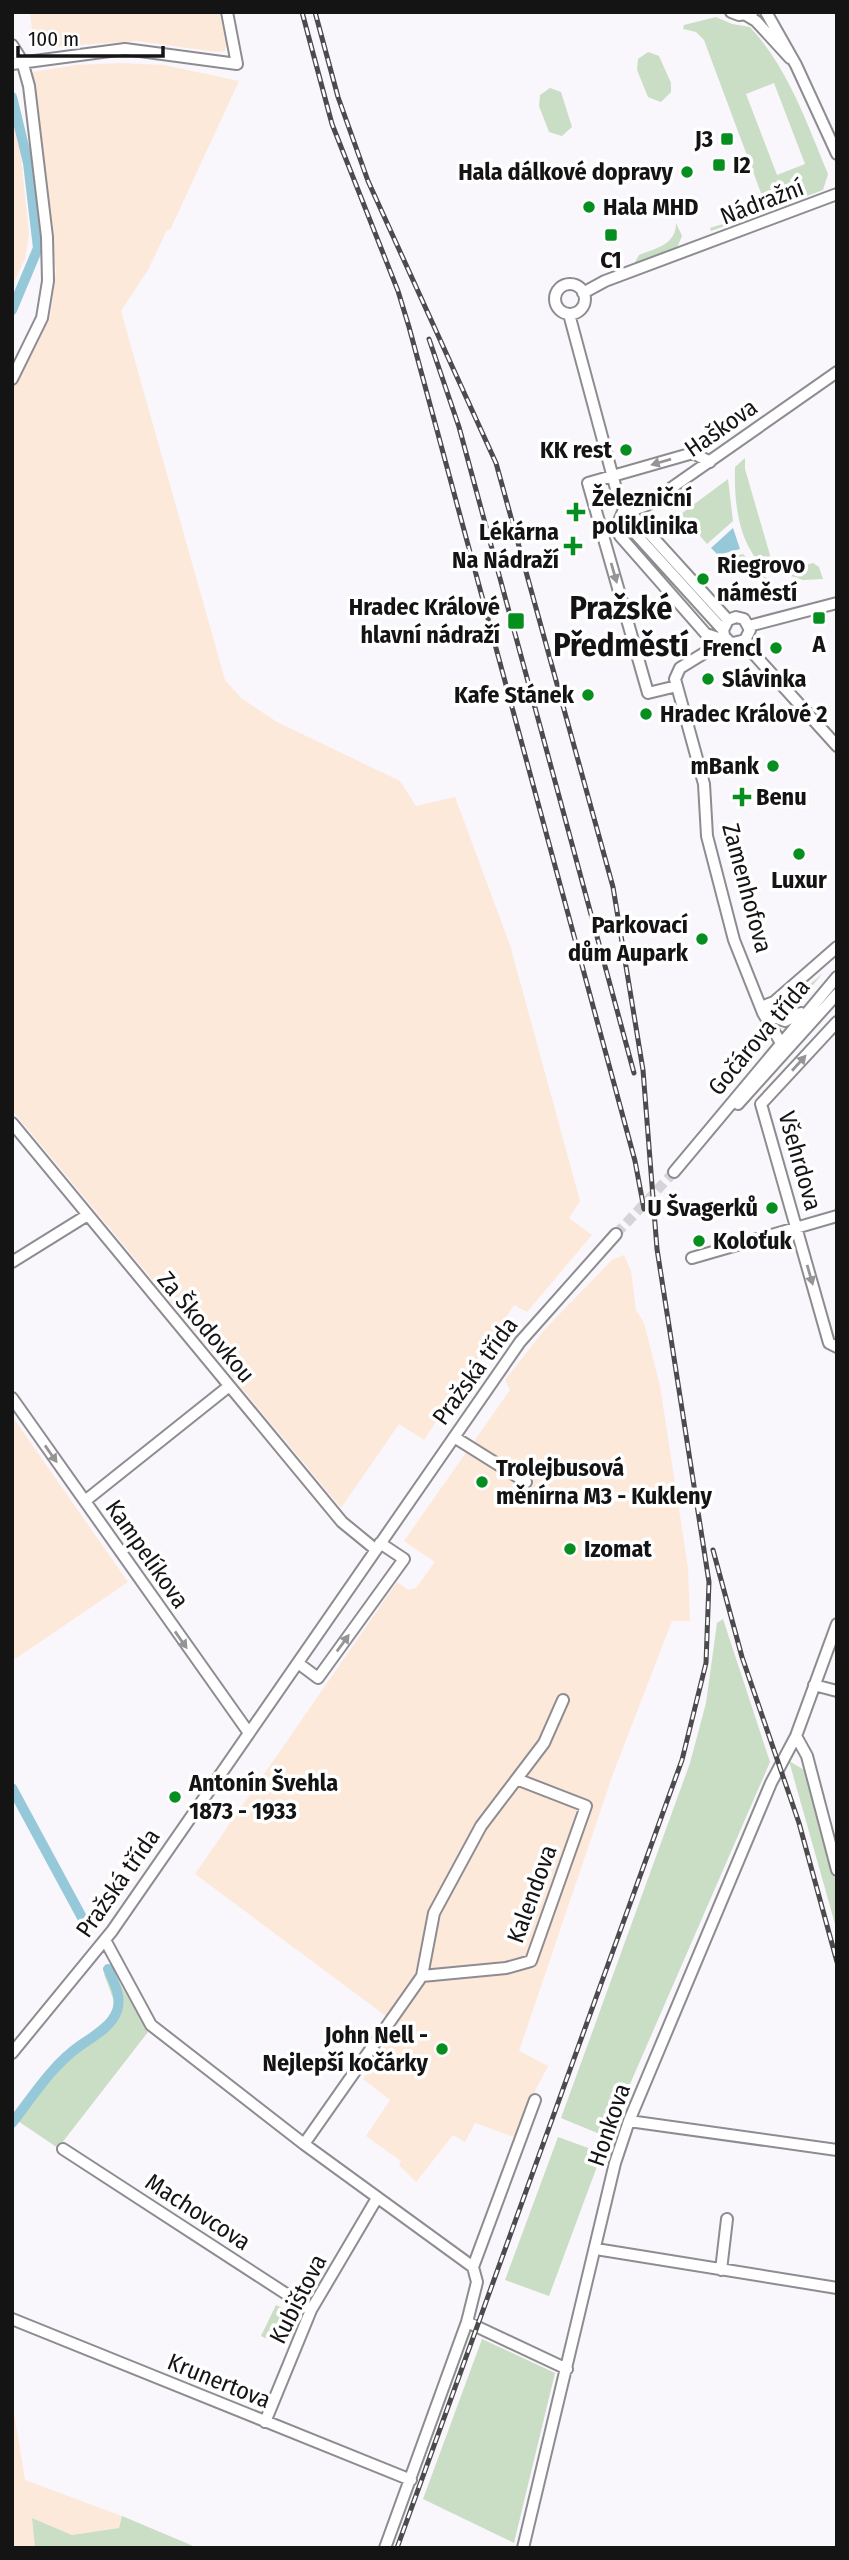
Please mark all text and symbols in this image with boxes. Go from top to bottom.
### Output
scale bar [18,14,163,58]
text: 100 m [28,26,79,52]
place label: J3 [694,125,713,153]
marker: J3 [719,131,735,147]
place label: I2 [733,151,751,179]
marker: I2 [711,157,727,173]
place label: Hala dálkové dopravy [458,158,674,186]
marker: Hala dálkové dopravy [679,164,695,180]
street label: Nádražní [716,173,808,231]
place label: Hala MHD [603,193,699,221]
marker: Hala MHD [581,199,597,215]
marker: C1 [603,227,619,243]
place label: C1 [600,246,622,274]
street label: Haškova [679,393,763,463]
place label: KK rest [540,436,613,464]
marker: KK rest [618,442,634,458]
one-way arrow [650,458,671,468]
place label: Železniční poliklinika [592,483,698,540]
marker: Železniční poliklinika [566,502,586,522]
place label: Lékárna Na Nádraží [452,518,560,574]
marker: Lékárna Na Nádraží [565,538,581,554]
place label: Riegrovo náměstí [717,551,806,607]
one-way arrow [609,563,619,584]
marker: Riegrovo náměstí [695,571,711,587]
district label: Pražské Předměstí [553,589,689,664]
place label: Hradec Králové hlavní nádraží [349,593,501,649]
marker: A [811,610,827,626]
marker: Hradec Králové hlavní nádraží [506,611,526,631]
place label: A [811,630,826,658]
place label: Frencl [702,634,762,662]
marker: Frencl [768,640,784,656]
place label: Slávinka [722,665,806,693]
marker: Slávinka [700,671,716,687]
place label: Kafe Stánek [454,681,575,709]
marker: Kafe Stánek [580,687,596,703]
place label: Hradec Králové 2 [660,700,827,728]
marker: Hradec Králové 2 [638,706,654,722]
place label: mBank [691,752,760,780]
marker: mBank [765,758,781,774]
place label: Benu [756,783,807,811]
marker: Benu [734,789,750,805]
street label: Zamenhofova [716,820,778,956]
marker: Luxur [791,846,807,862]
place label: Luxur [771,866,827,894]
place label: Parkovací dům Aupark [568,911,689,967]
marker: Parkovací dům Aupark [694,931,710,947]
street label: Gočárova třída [702,973,816,1101]
one-way arrow [791,1054,807,1072]
street label: Všehrdova [773,1108,827,1214]
place label: U Švagerků [647,1193,758,1222]
marker: U Švagerků [764,1200,780,1216]
place label: Koloťuk [713,1227,792,1255]
marker: Koloťuk [691,1233,707,1249]
one-way arrow [806,1264,816,1285]
street label: Za Škodovkou [152,1265,261,1388]
street label: Pražská třída [427,1312,523,1430]
one-way arrow [44,1445,58,1463]
place label: Trolejbusová měnírna M3 - Kukleny [496,1454,713,1510]
marker: Trolejbusová měnírna M3 - Kukleny [474,1474,490,1490]
street label: Kampelíkova [99,1495,195,1613]
place label: Izomat [584,1535,652,1563]
marker: Izomat [562,1541,578,1557]
one-way arrow [174,1631,188,1649]
one-way arrow [336,1634,350,1652]
place label: Antonín Švehla 1873 - 1933 [188,1768,338,1825]
marker: Antonín Švehla 1873 - 1933 [167,1789,183,1805]
street label: Pražská třída [70,1823,166,1943]
street label: Kalendova [501,1841,563,1947]
place label: John Nell - Nejlepší kočárky [263,2021,429,2077]
marker: John Nell - Nejlepší kočárky [434,2041,450,2057]
street label: Honkova [582,2080,636,2170]
street label: Machovcova [140,2168,256,2256]
street label: Kubištova [264,2250,332,2348]
street label: Krunertova [163,2348,275,2414]

